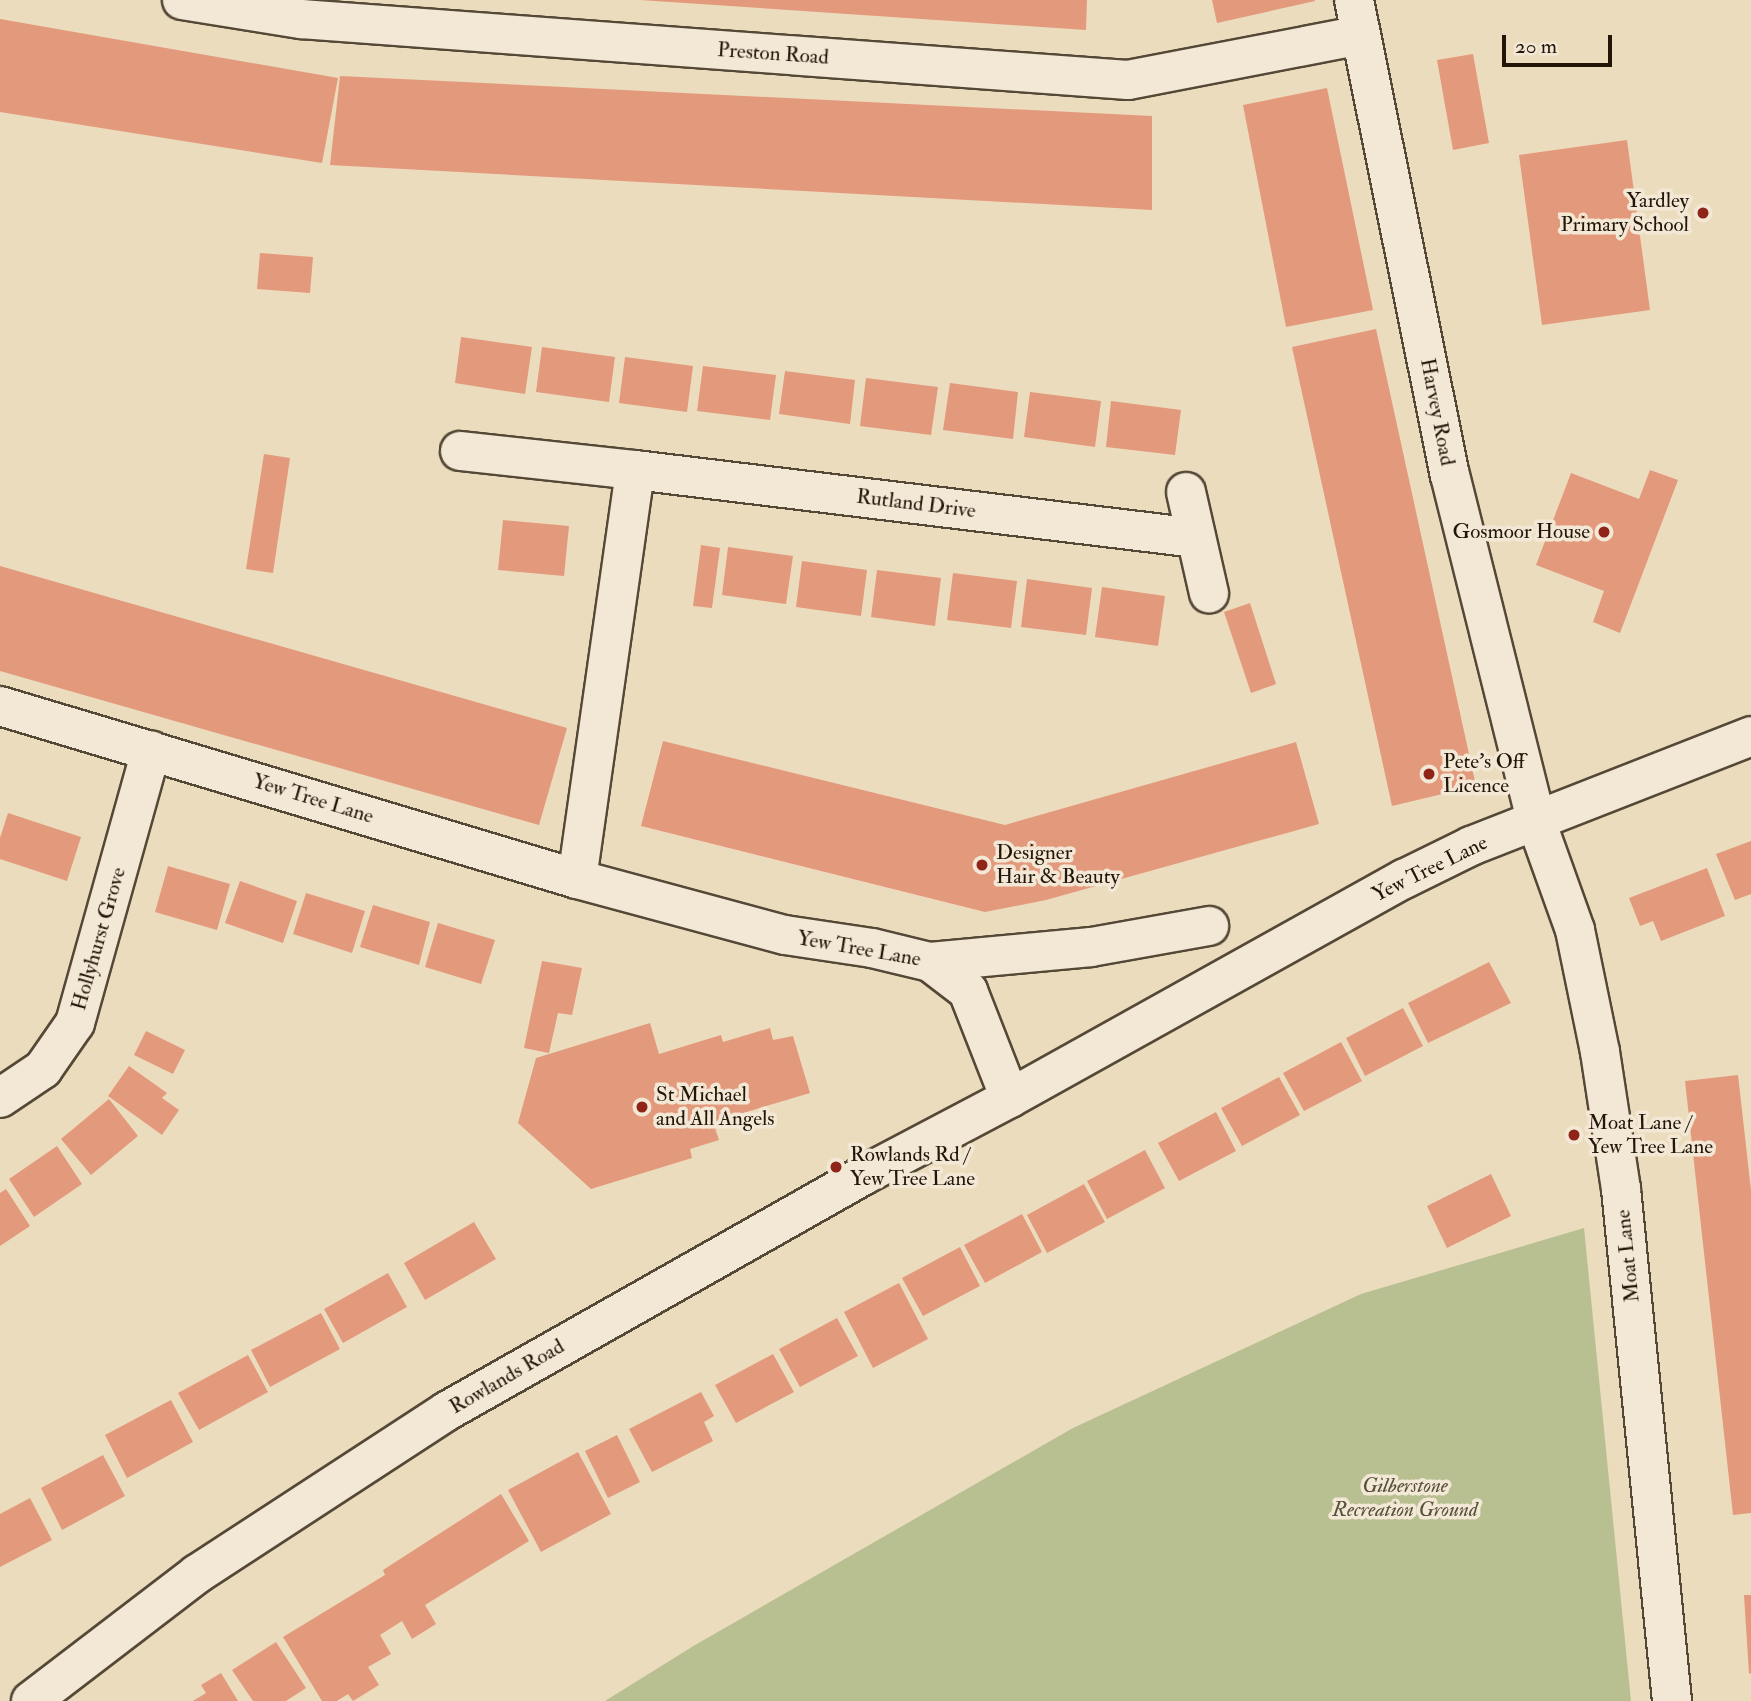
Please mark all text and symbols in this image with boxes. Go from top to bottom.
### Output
scale bar [1506,21,1616,65]
text: 20 m [1515,33,1557,60]
street label: Preston Road [716,38,830,70]
place label: Yardley Primary School [1560,188,1689,238]
marker: Yardley Primary School [1695,205,1711,221]
street label: Harvey Road [1414,356,1460,468]
street label: Rutland Drive [855,484,977,524]
place label: Gosmoor House [1452,519,1590,545]
marker: Gosmoor House [1596,524,1612,540]
place label: Pete's Off Licence [1443,749,1525,799]
marker: Pete's Off Licence [1421,766,1437,782]
street label: Yew Tree Lane [249,769,377,829]
street label: Yew Tree Lane [1368,830,1492,908]
place label: Designer Hair & Beauty [996,840,1120,890]
marker: Designer Hair & Beauty [974,857,990,873]
street label: Hollyhurst Grove [67,865,131,1013]
street label: Yew Tree Lane [795,926,923,972]
place label: St Michael and All Angels [656,1082,775,1132]
marker: St Michael and All Angels [634,1099,650,1115]
place label: Moat Lane / Yew Tree Lane [1588,1110,1713,1160]
marker: Moat Lane / Yew Tree Lane [1566,1127,1582,1143]
place label: Rowlands Rd / Yew Tree Lane [850,1142,975,1192]
marker: Rowlands Rd / Yew Tree Lane [828,1159,844,1175]
street label: Moat Lane [1611,1208,1645,1304]
street label: Rowlands Road [445,1334,569,1420]
park label: Gilberstone Recreation Ground [1332,1473,1478,1523]

